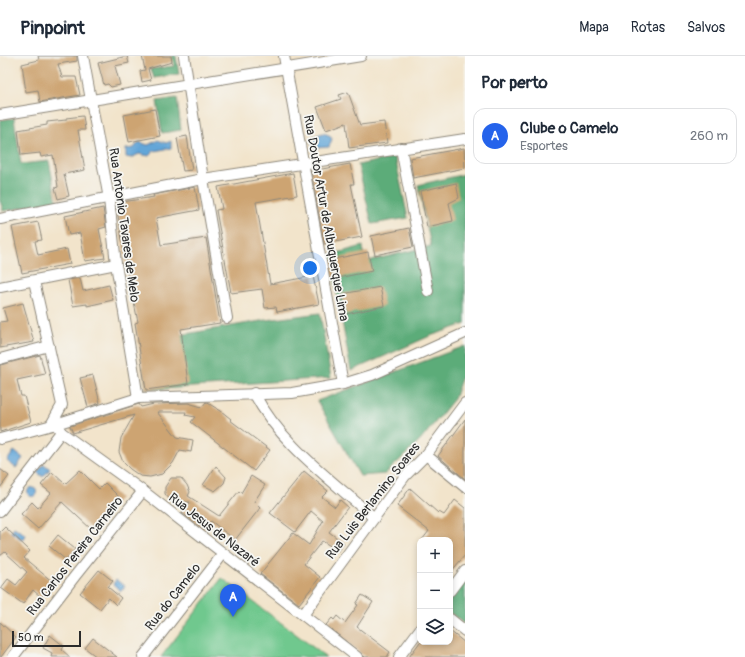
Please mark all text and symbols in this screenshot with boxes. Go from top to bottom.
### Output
text: Pinpoint [20,16,85,40]
text: Mapa [579,19,609,36]
text: Rotas [631,19,665,36]
text: Salvos [687,19,725,36]
text: Por perto [481,72,548,93]
street label: Rua Doutor Artur de Albuquerque Lima [300,114,352,322]
text: Clube o Camelo [520,119,618,138]
text: A [491,128,499,144]
text: 260 m [690,128,728,144]
text: Esportes [520,138,568,154]
street label: Rua Antonio Tavares de Melo [105,147,143,303]
your location [300,258,320,278]
street label: Rua Luis Berlamino Soares [322,439,424,563]
street label: Rua Jesus de Nazaré [165,489,263,571]
street label: Rua Carlos Pereira Carneiro [24,493,126,619]
map controls [417,537,453,645]
button: + [417,537,453,573]
street label: Rua do Camelo [142,560,204,634]
button: − [417,573,453,609]
pin: A [220,584,246,617]
button: layers [417,609,453,645]
scale bar [12,629,81,648]
text: 50 m [18,631,44,644]

